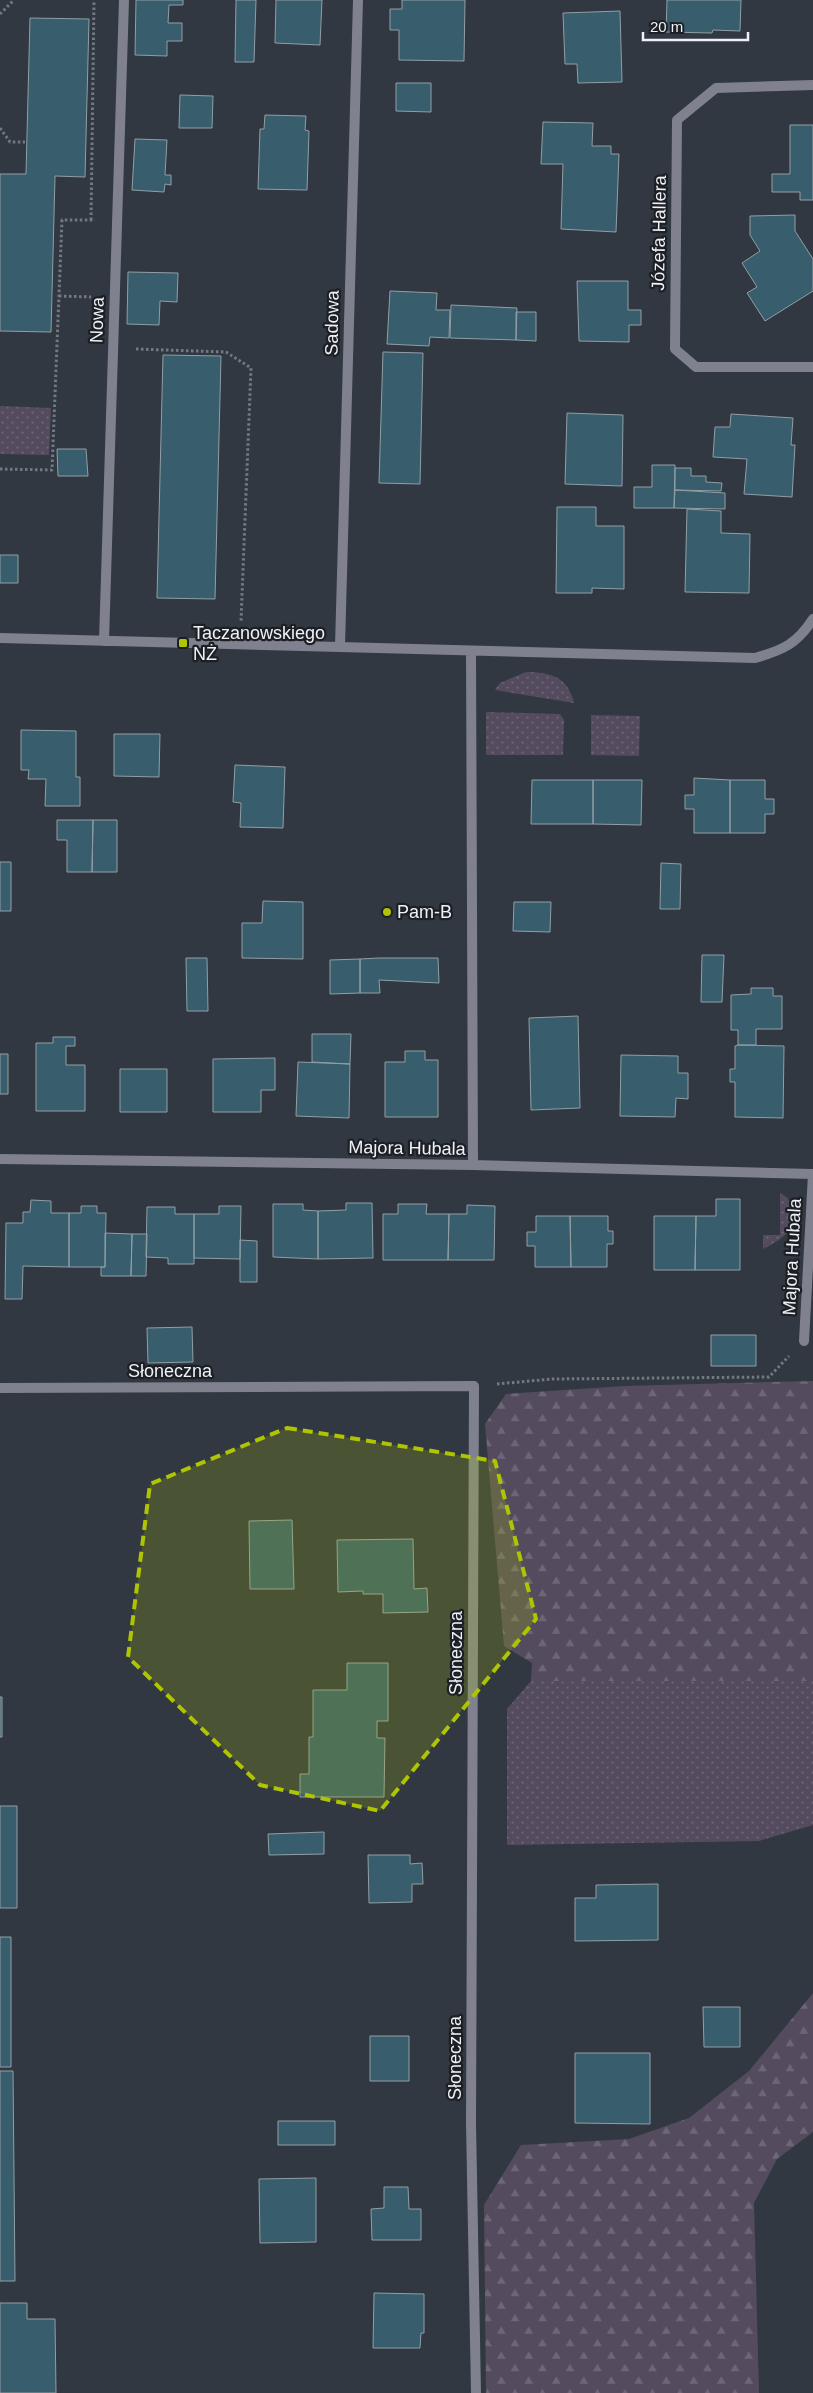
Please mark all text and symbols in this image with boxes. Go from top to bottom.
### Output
scale bar [643,10,748,42]
text: 20 m [650,18,683,35]
street label: Józefa Hallera [648,174,670,291]
street label: Sadowa [321,289,343,356]
street label: Nowa [86,296,108,343]
place label: Taczanowskiego NŻ [193,623,325,664]
marker: Taczanowskiego NŻ [177,637,189,649]
place label: Pam-B [397,902,452,922]
marker: Pam-B [381,906,393,918]
street label: Majora Hubala [348,1137,467,1159]
street label: Majora Hubala [779,1197,805,1316]
street label: Słoneczna [128,1361,213,1381]
street label: Słoneczna [446,1610,466,1695]
street label: Słoneczna [445,2015,465,2100]

